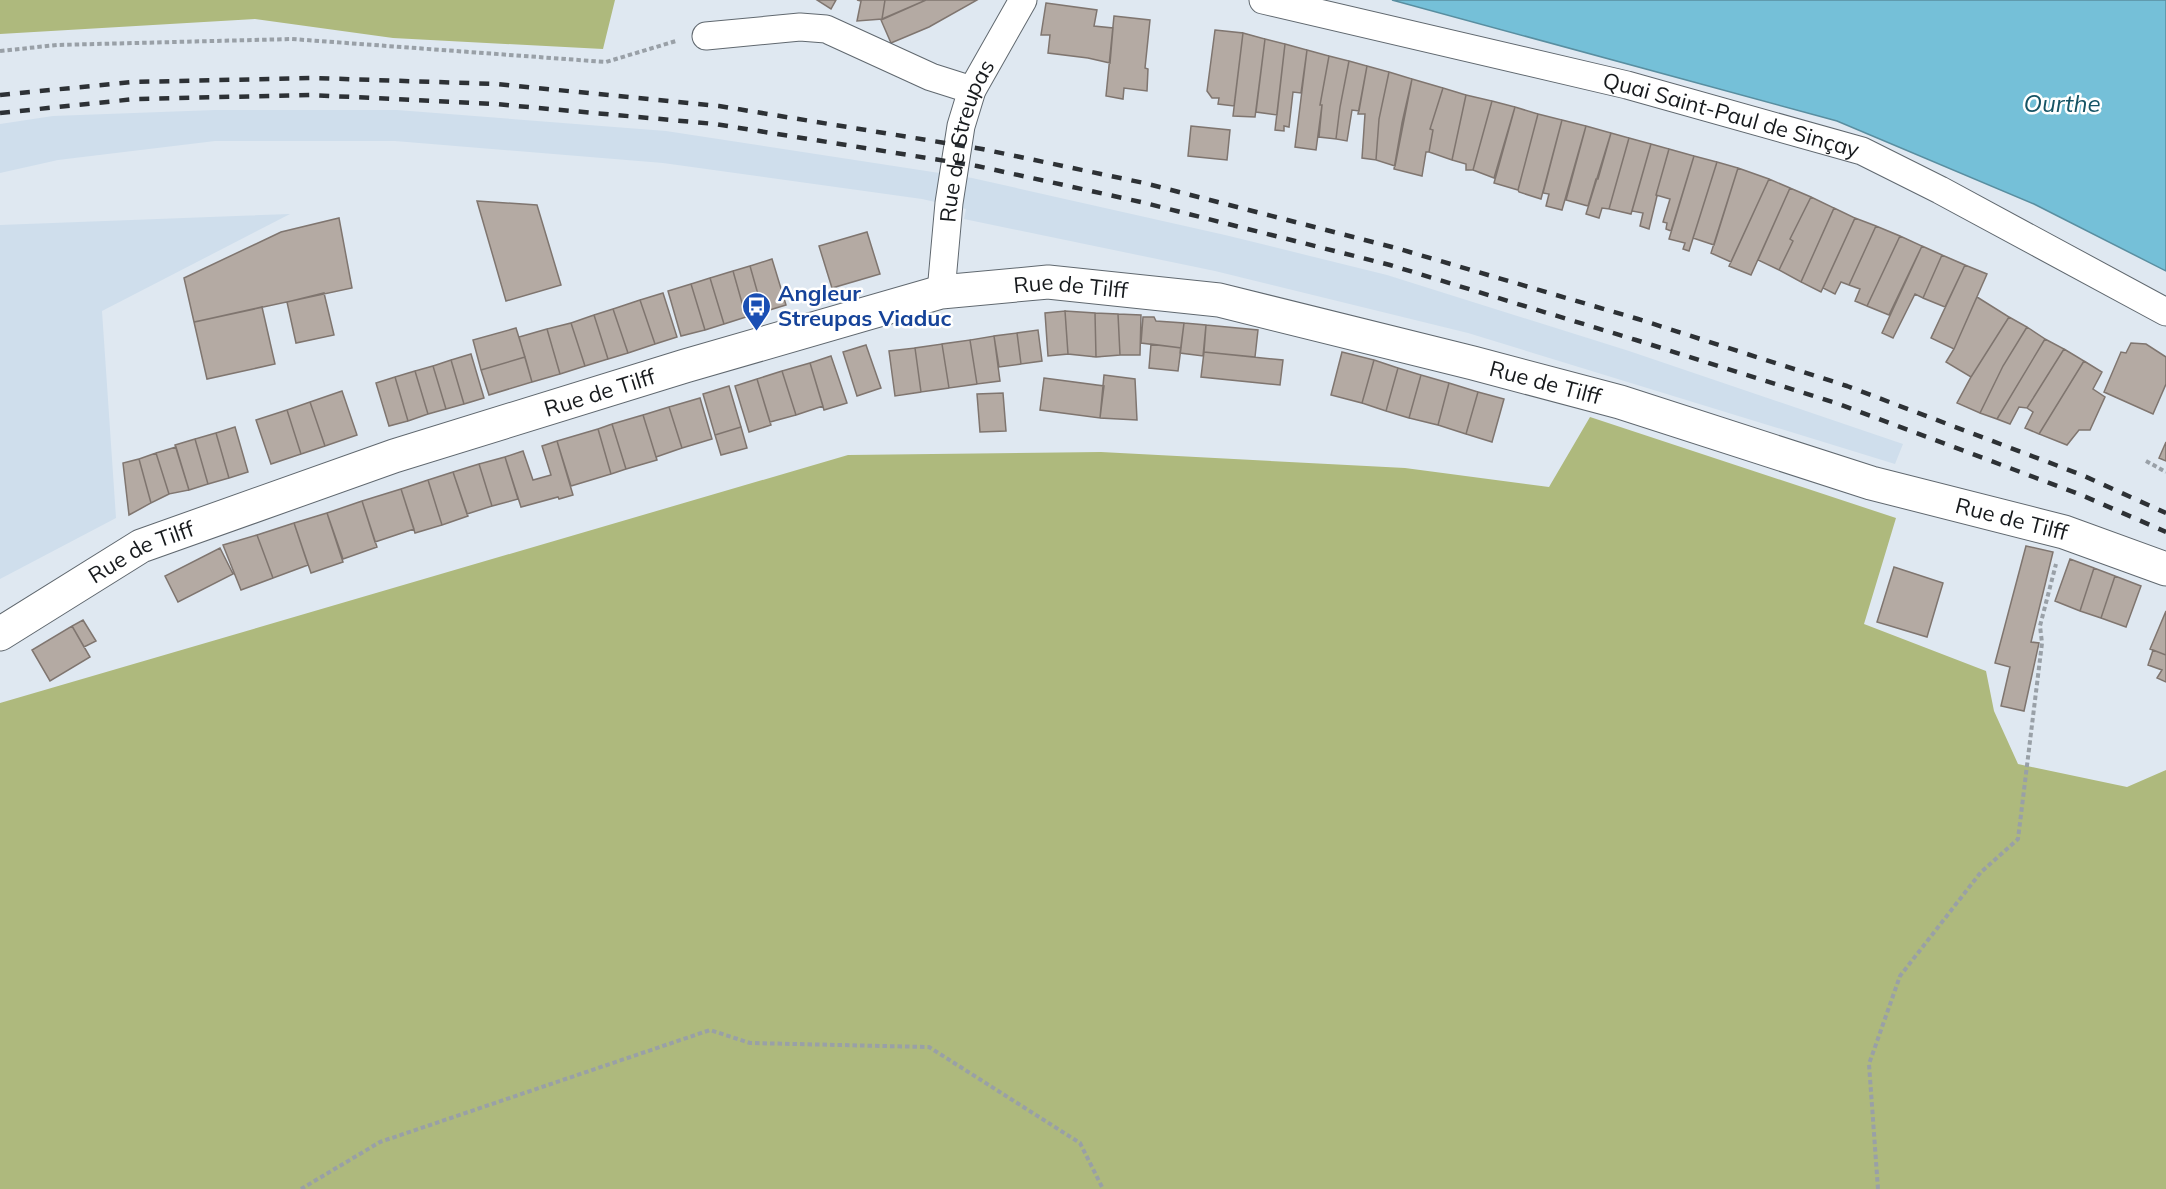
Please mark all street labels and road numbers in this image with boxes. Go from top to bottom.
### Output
street label: Rue de Streupas [933,54,1000,223]
street label: Quai Saint-Paul de Sinçay [1600,66,1863,164]
street label: Rue de Tilff [1012,268,1130,304]
street label: Rue de Tilff [1486,354,1605,411]
street label: Rue de Tilff [541,362,659,423]
street label: Rue de Tilff [1953,491,2071,547]
street label: Rue de Tilff [83,514,198,589]

